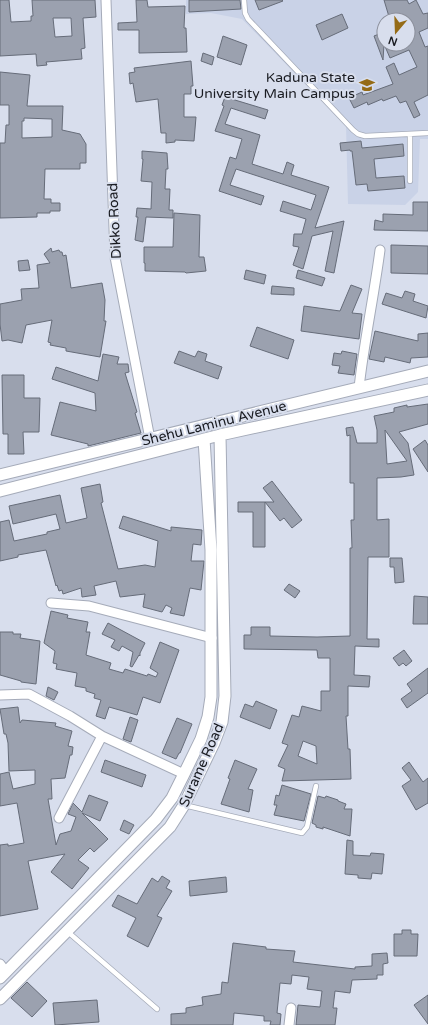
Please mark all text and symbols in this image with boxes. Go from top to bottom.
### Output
north arrow [376,12,416,52]
text: N [387,33,399,49]
place label: Kaduna State University Main Campus [194,69,355,102]
school or university icon: Kaduna State University Main Campus [358,76,376,94]
street label: Dikko Road [104,182,125,260]
street label: Shehu Laminu Avenue [140,397,288,450]
street label: Surame Road [175,721,227,810]

